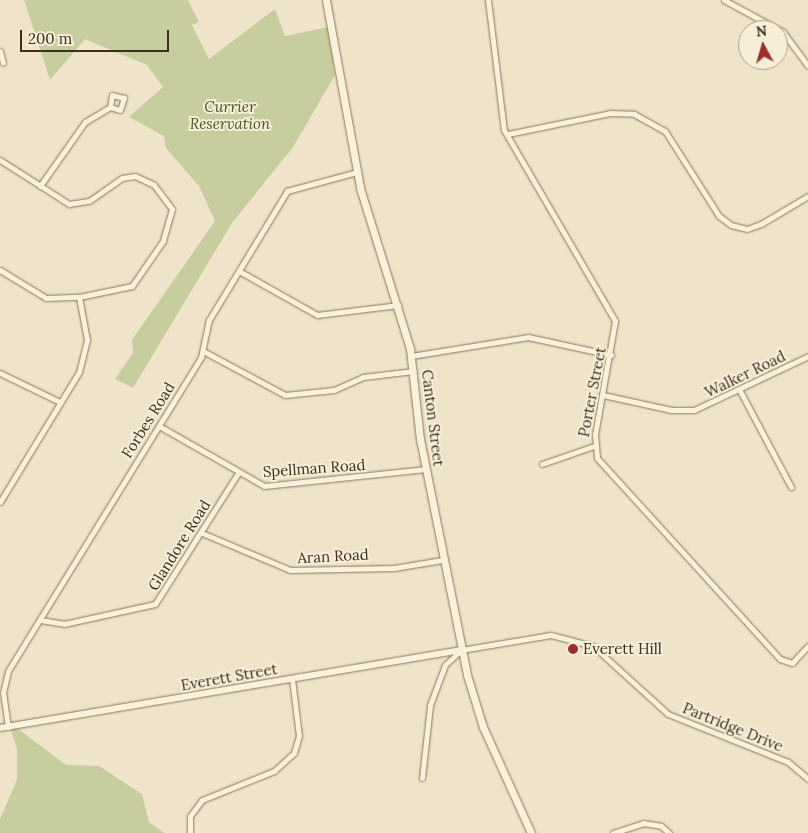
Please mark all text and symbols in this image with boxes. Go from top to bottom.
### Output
scale bar [22,20,171,52]
north arrow [738,20,788,70]
text: N [755,22,768,41]
text: 200 m [28,29,72,48]
park label: Currier Reservation [190,97,270,132]
street label: Porter Street [574,346,610,438]
street label: Walker Road [702,347,788,401]
street label: Canton Street [418,369,448,467]
street label: Forbes Road [118,379,178,461]
street label: Spellman Road [262,455,366,481]
street label: Glandore Road [144,496,214,594]
street label: Aran Road [297,545,369,567]
place label: Everett Hill [583,640,662,658]
marker: Everett Hill [567,643,579,655]
street label: Everett Street [179,660,279,694]
street label: Partridge Drive [680,699,786,755]

